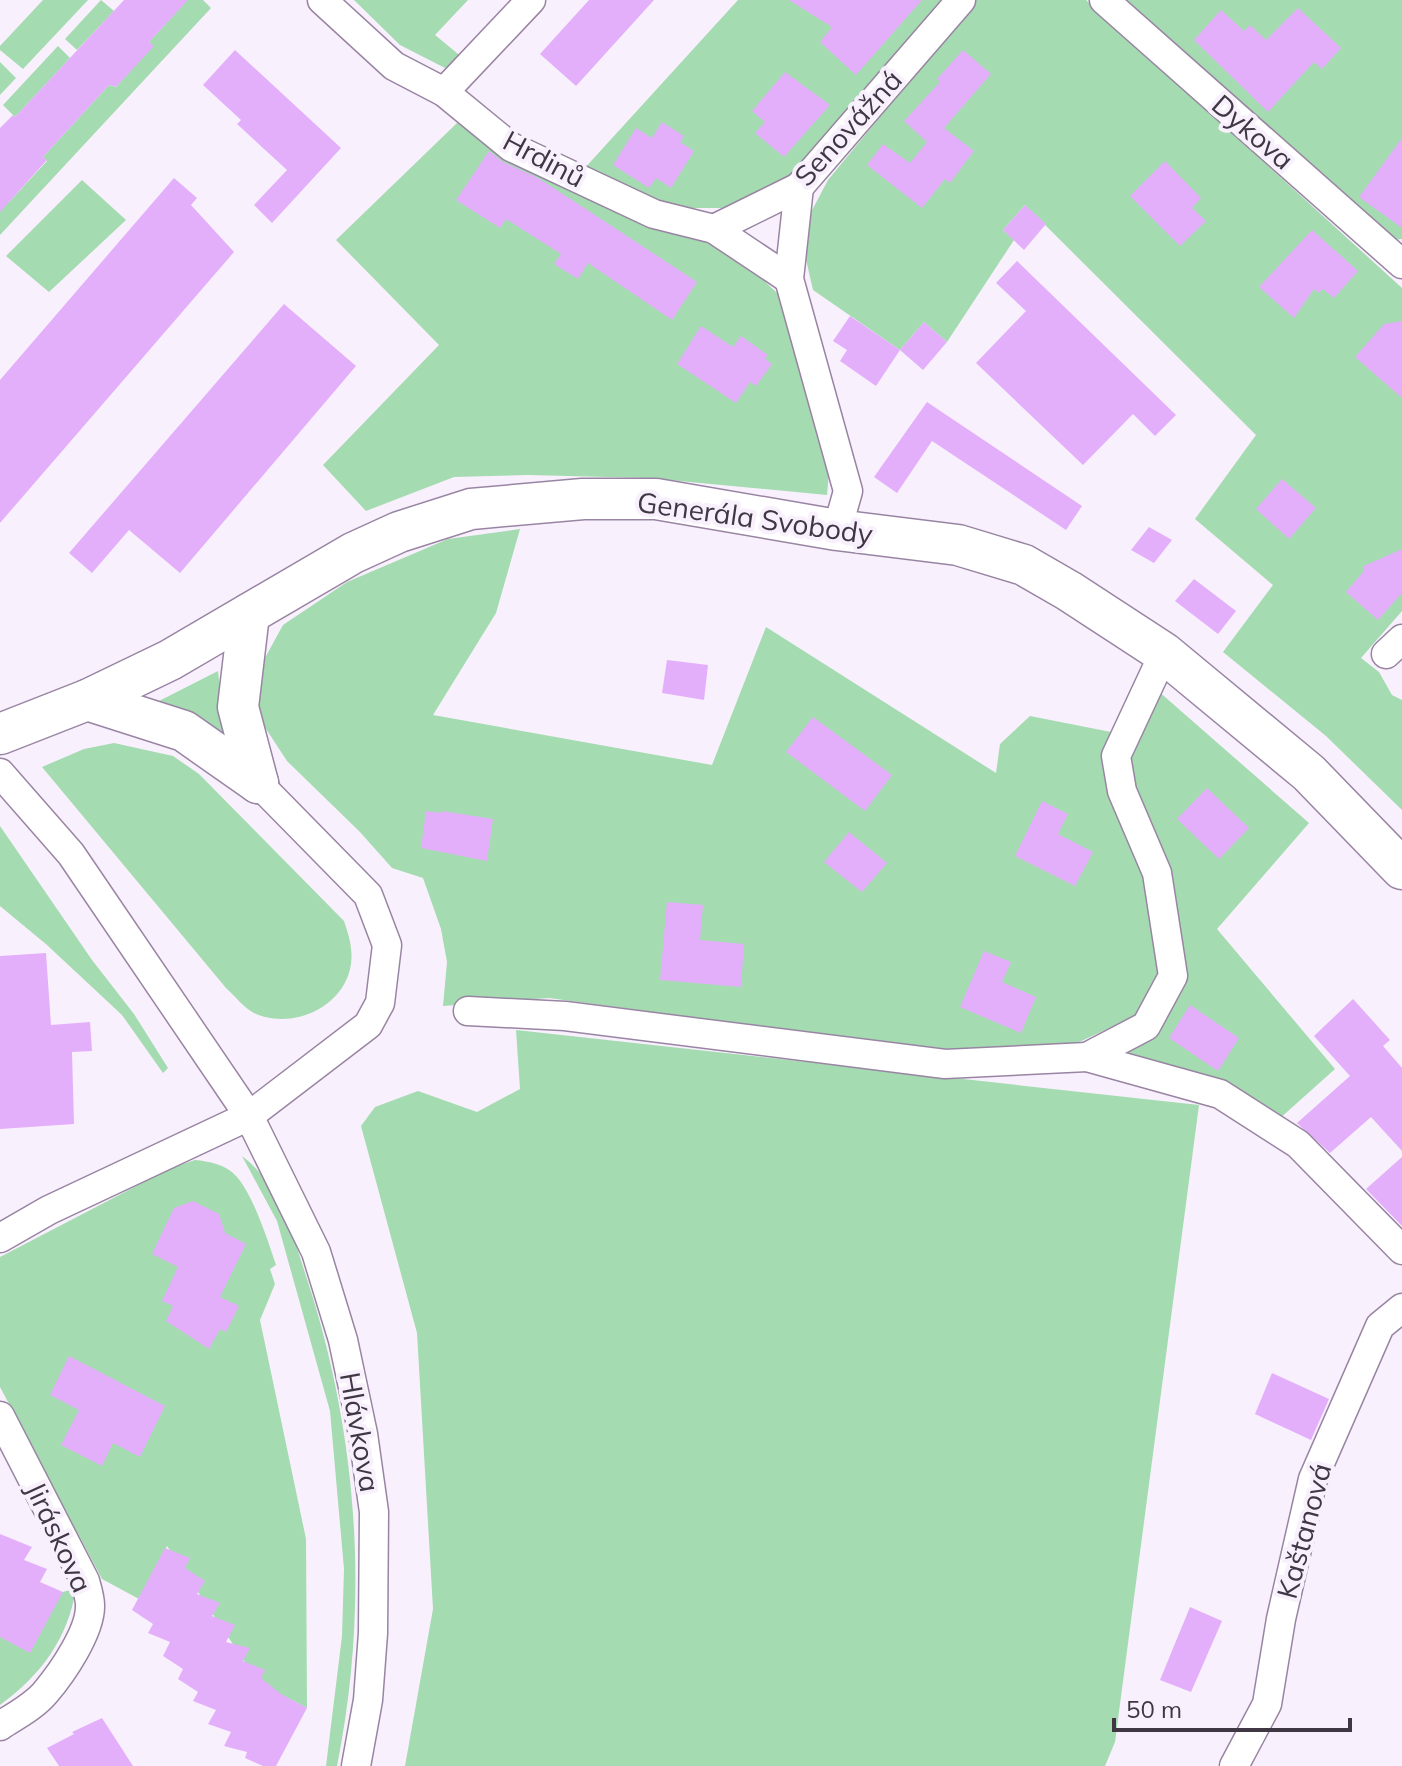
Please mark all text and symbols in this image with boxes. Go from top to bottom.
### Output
street label: Senovážná [786,62,909,193]
street label: Dykova [1205,87,1301,177]
street label: Hrdinů [497,123,591,195]
street label: Generála Svobody [635,484,875,551]
street label: Hlávkova [333,1369,388,1495]
street label: Kaštanová [1269,1459,1338,1602]
street label: Jiráskova [19,1476,100,1598]
scale bar [1114,1682,1350,1732]
text: 50 m [1126,1694,1182,1724]

